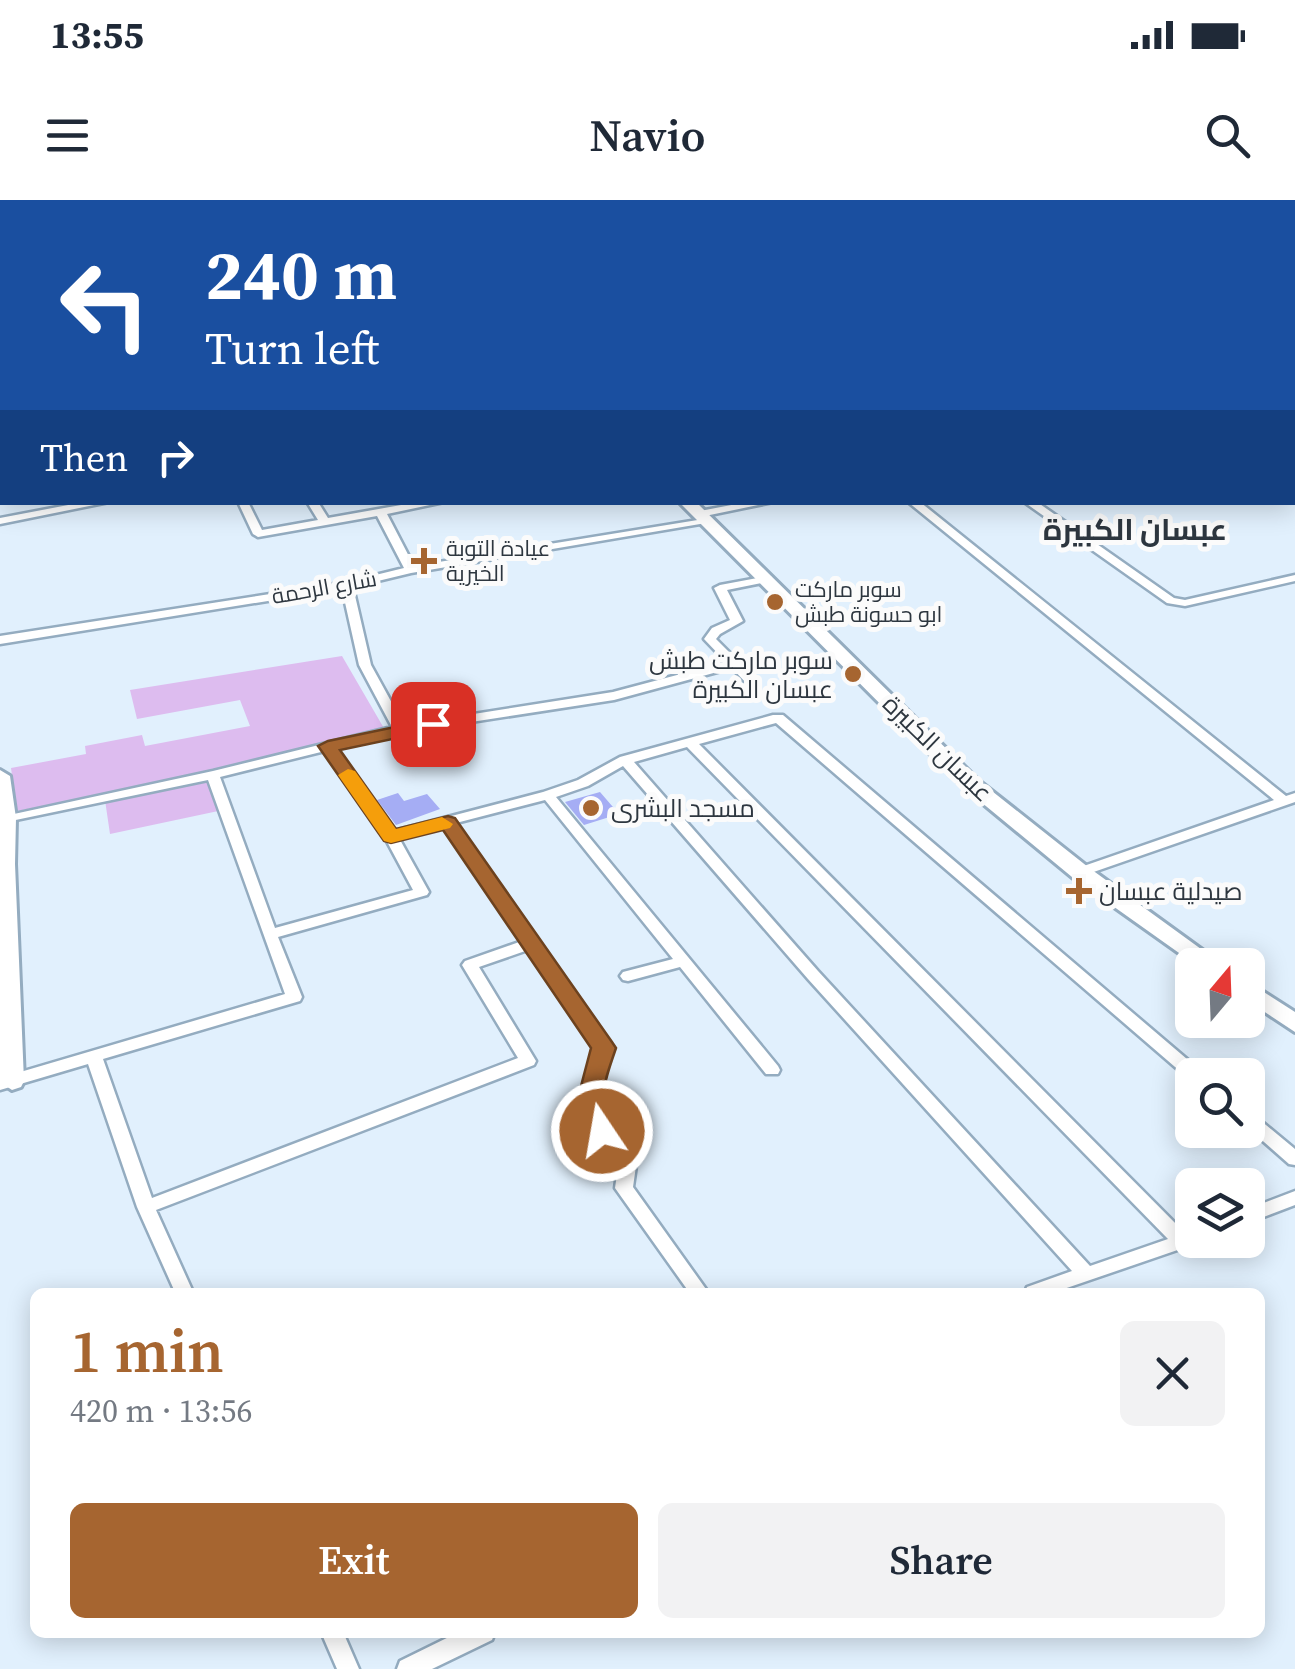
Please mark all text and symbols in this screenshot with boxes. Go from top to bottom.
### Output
text: 13:55 [50,9,144,61]
text: Navio [589,104,706,166]
icon: menu [40,108,95,163]
icon: search [1200,108,1255,163]
text: 240 m [205,226,397,322]
icon: left [40,240,170,370]
text: Turn left [205,317,379,379]
icon: right [148,430,203,485]
text: Then [40,432,128,484]
district label: عبسان الكبيرة [1043,509,1227,550]
place label: عيادة التوبة الخيرية [446,533,550,588]
marker: عيادة التوبة الخيرية [411,548,437,574]
street label: شارع الرحمة [269,563,379,611]
place label: سوبر ماركت ابو حسونة طبش [795,574,942,629]
marker: سوبر ماركت ابو حسونة طبش [764,591,786,613]
place label: سوبر ماركت طبش عبسان الكبيرة [649,643,833,706]
marker: سوبر ماركت طبش عبسان الكبيرة [842,663,864,685]
pin [391,682,476,767]
street label: عبسان الكبيرة [876,687,1000,809]
icon: arrive [406,697,461,752]
place label: مسجد البشرى [611,791,755,825]
marker: مسجد البشرى [580,797,602,819]
place label: صيدلية عبسان [1099,874,1242,908]
marker: صيدلية عبسان [1068,880,1090,902]
north arrow [1175,948,1265,1038]
map controls [1175,948,1265,1258]
button: search [1175,1058,1265,1148]
position arrow [550,1079,654,1183]
button: layers [1175,1168,1265,1258]
text: 1 min [70,1310,224,1392]
button: close [1120,1321,1225,1426]
text: 420 m · 13:56 [70,1389,252,1433]
button: Exit [70,1503,638,1618]
button: Share [658,1503,1225,1618]

